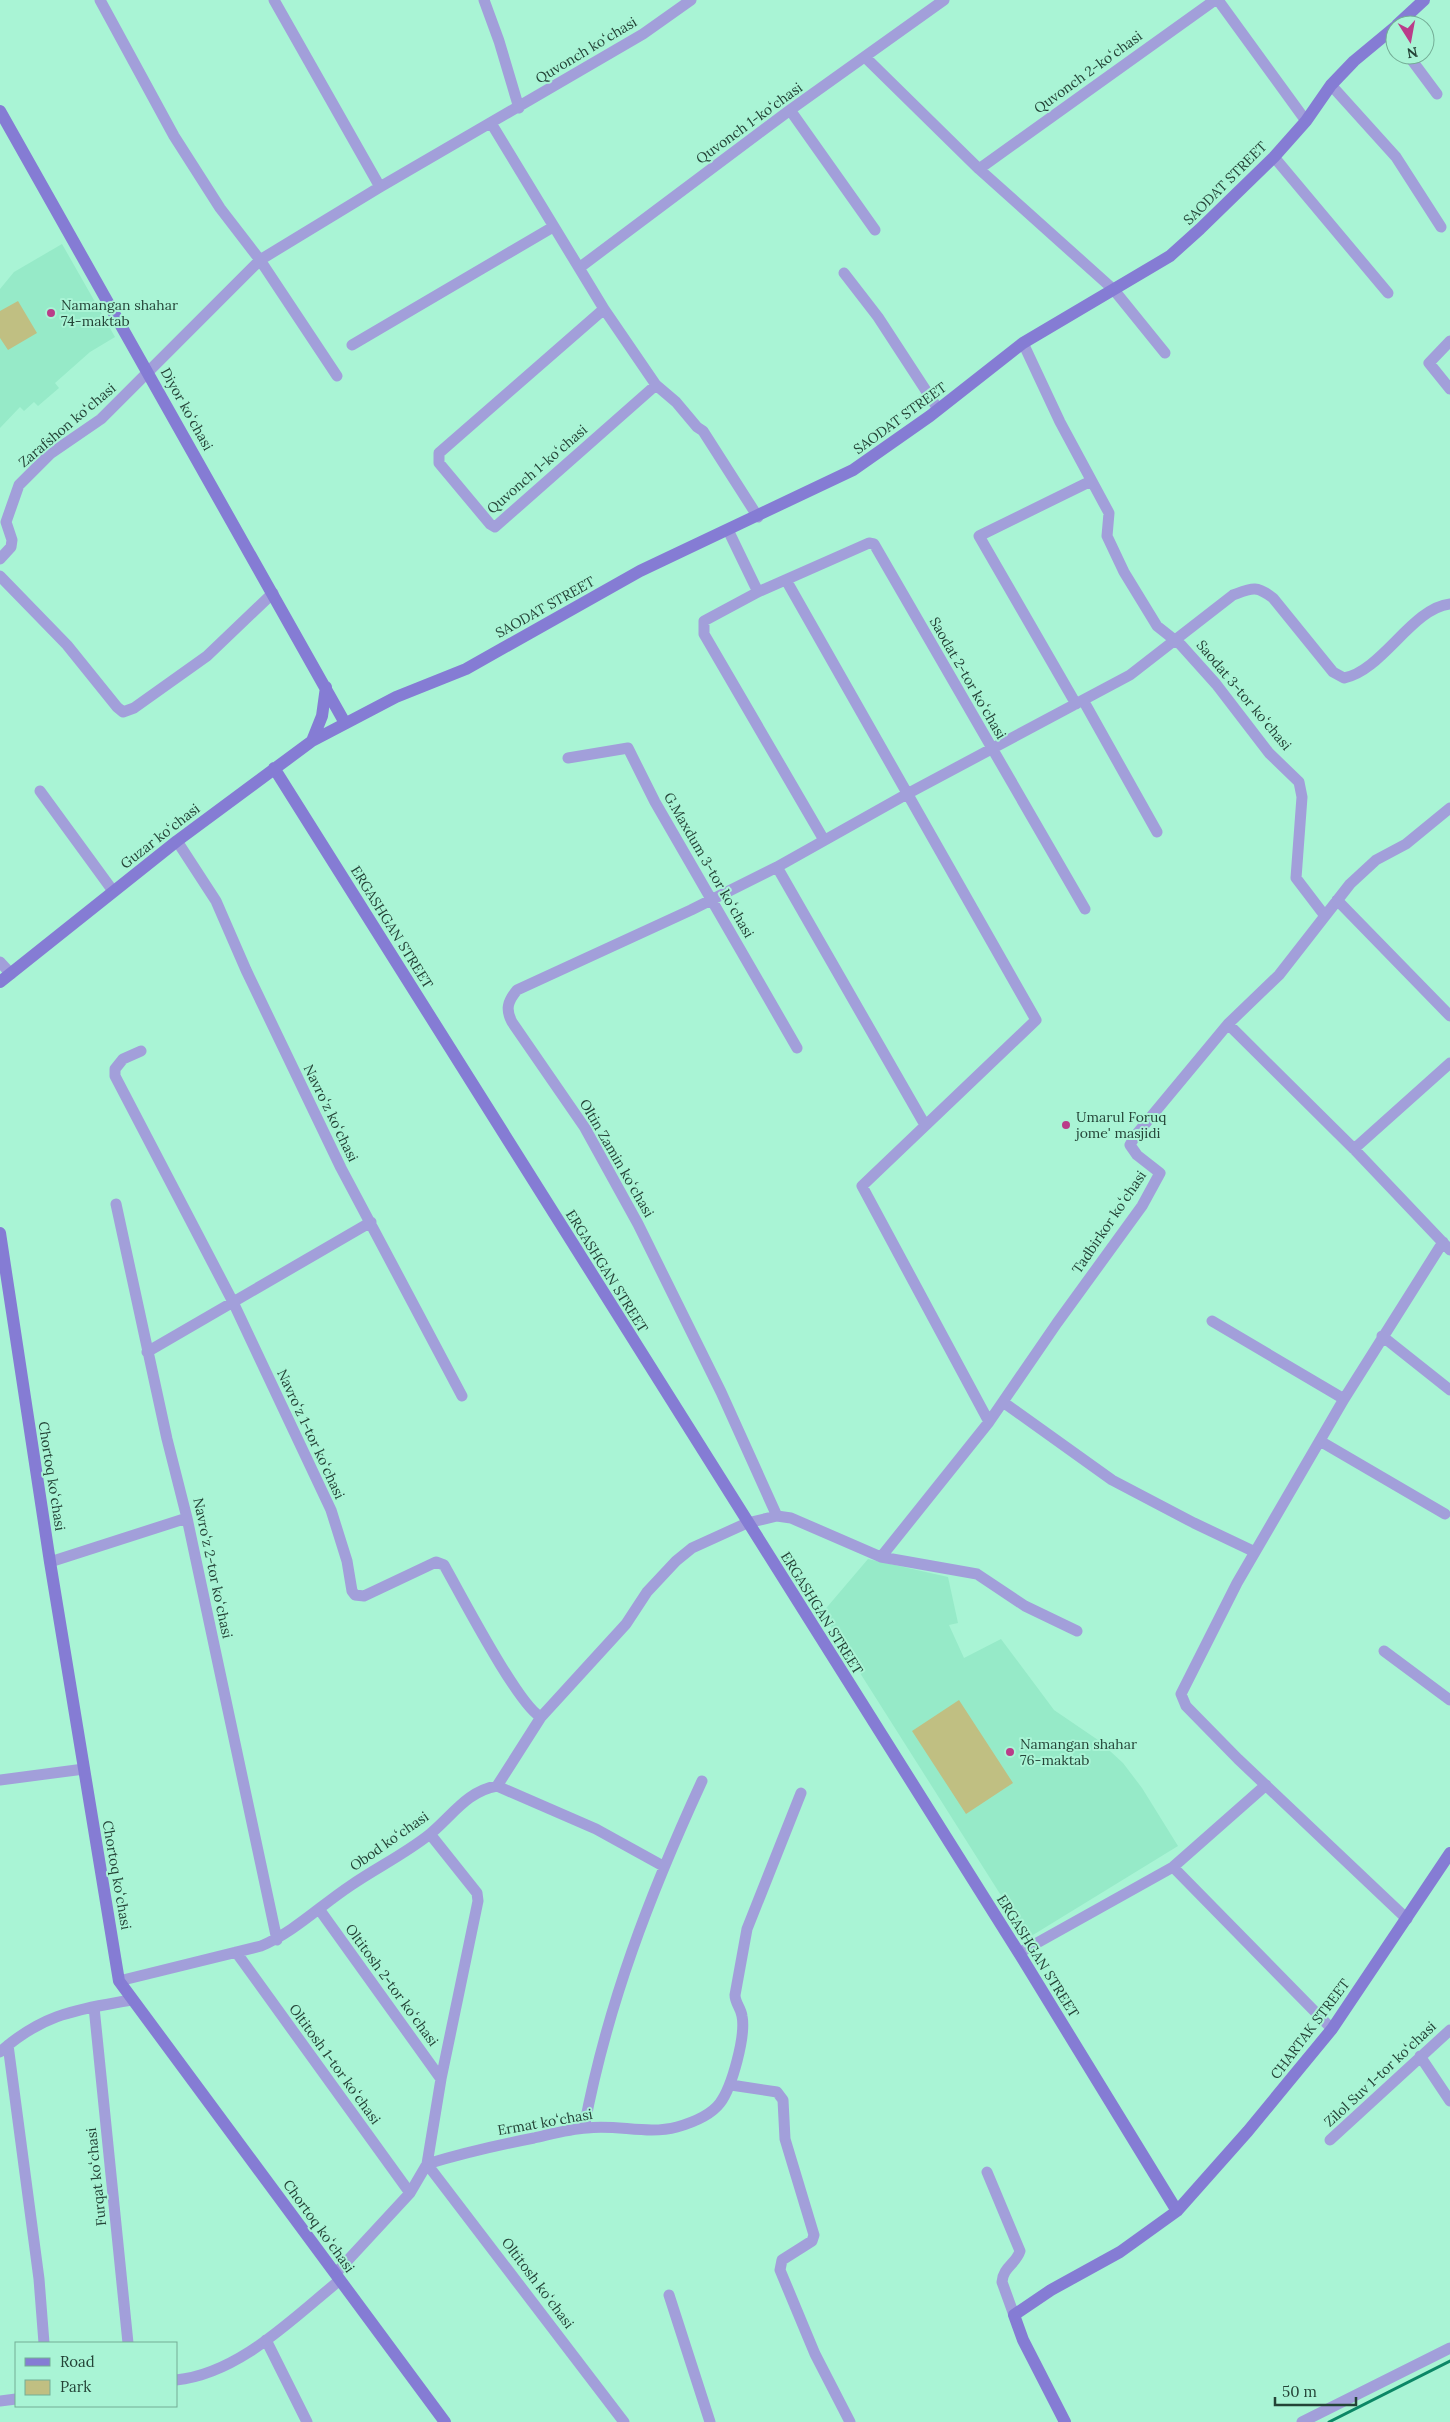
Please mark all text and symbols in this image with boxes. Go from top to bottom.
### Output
street label: Quvonch koʻchasi [532,13,640,87]
north arrow [1385,15,1435,65]
street label: Quvonch 2-koʻchasi [1030,27,1146,117]
text: N [1405,43,1420,63]
street label: Quvonch 1-koʻchasi [692,78,806,168]
street label: SAODAT STREET [1179,137,1271,229]
place label: Namangan shahar 74-maktab [61,296,178,330]
marker: Namangan shahar 74-maktab [45,307,57,319]
street label: Diyor koʻchasi [157,364,217,454]
street label: SAODAT STREET [850,378,950,458]
street label: Zarafshon koʻchasi [15,379,119,471]
street label: Quvonch 1-koʻchasi [483,420,591,517]
street label: SAODAT STREET [492,572,598,642]
street label: Saodat 2-tor koʻchasi [926,614,1010,742]
street label: Saodat 3-tor koʻchasi [1193,636,1295,754]
street label: G.Maxdum 3-tor koʻchasi [660,789,758,941]
street label: Guzar koʻchasi [117,799,203,873]
street label: ERGASHGAN STREET [347,862,437,992]
street label: Navroʻz koʻchasi [300,1061,362,1165]
street label: Oltin Zamin koʻchasi [576,1096,658,1220]
place label: Umarul Foruq jome' masjidi [1074,1108,1166,1142]
marker: Umarul Foruq jome' masjidi [1060,1119,1072,1131]
street label: Tadbirkor koʻchasi [1068,1167,1150,1277]
street label: ERGASHGAN STREET [562,1206,652,1336]
street label: Navroʻz 1-tor koʻchasi [273,1366,349,1502]
street label: Chortoq koʻchasi [34,1420,70,1532]
street label: Navroʻz 2-tor koʻchasi [189,1496,237,1640]
street label: ERGASHGAN STREET [777,1548,867,1678]
place label: Namangan shahar 76-maktab [1020,1735,1137,1769]
marker: Namangan shahar 76-maktab [1004,1746,1016,1758]
street label: Obod koʻchasi [346,1807,432,1875]
street label: Chortoq koʻchasi [99,1819,135,1931]
street label: ERGASHGAN STREET [993,1891,1083,2021]
street label: Oltitosh 2-tor koʻchasi [342,1920,442,2050]
street label: CHARTAK STREET [1266,1975,1354,2083]
street label: Oltitosh 1-tor koʻchasi [285,2000,385,2128]
street label: Zilol Suv 1-tor koʻchasi [1320,2017,1440,2131]
street label: Ermat koʻchasi [496,2105,594,2139]
street label: Furqat koʻchasi [82,2127,110,2227]
street label: Chortoq koʻchasi [279,2176,359,2276]
street label: Oltitosh koʻchasi [498,2234,578,2332]
legend [15,2342,178,2407]
text: Road [60,2352,95,2371]
scale bar [1275,2374,1356,2406]
text: Park [60,2377,91,2396]
text: 50 m [1282,2382,1317,2401]

